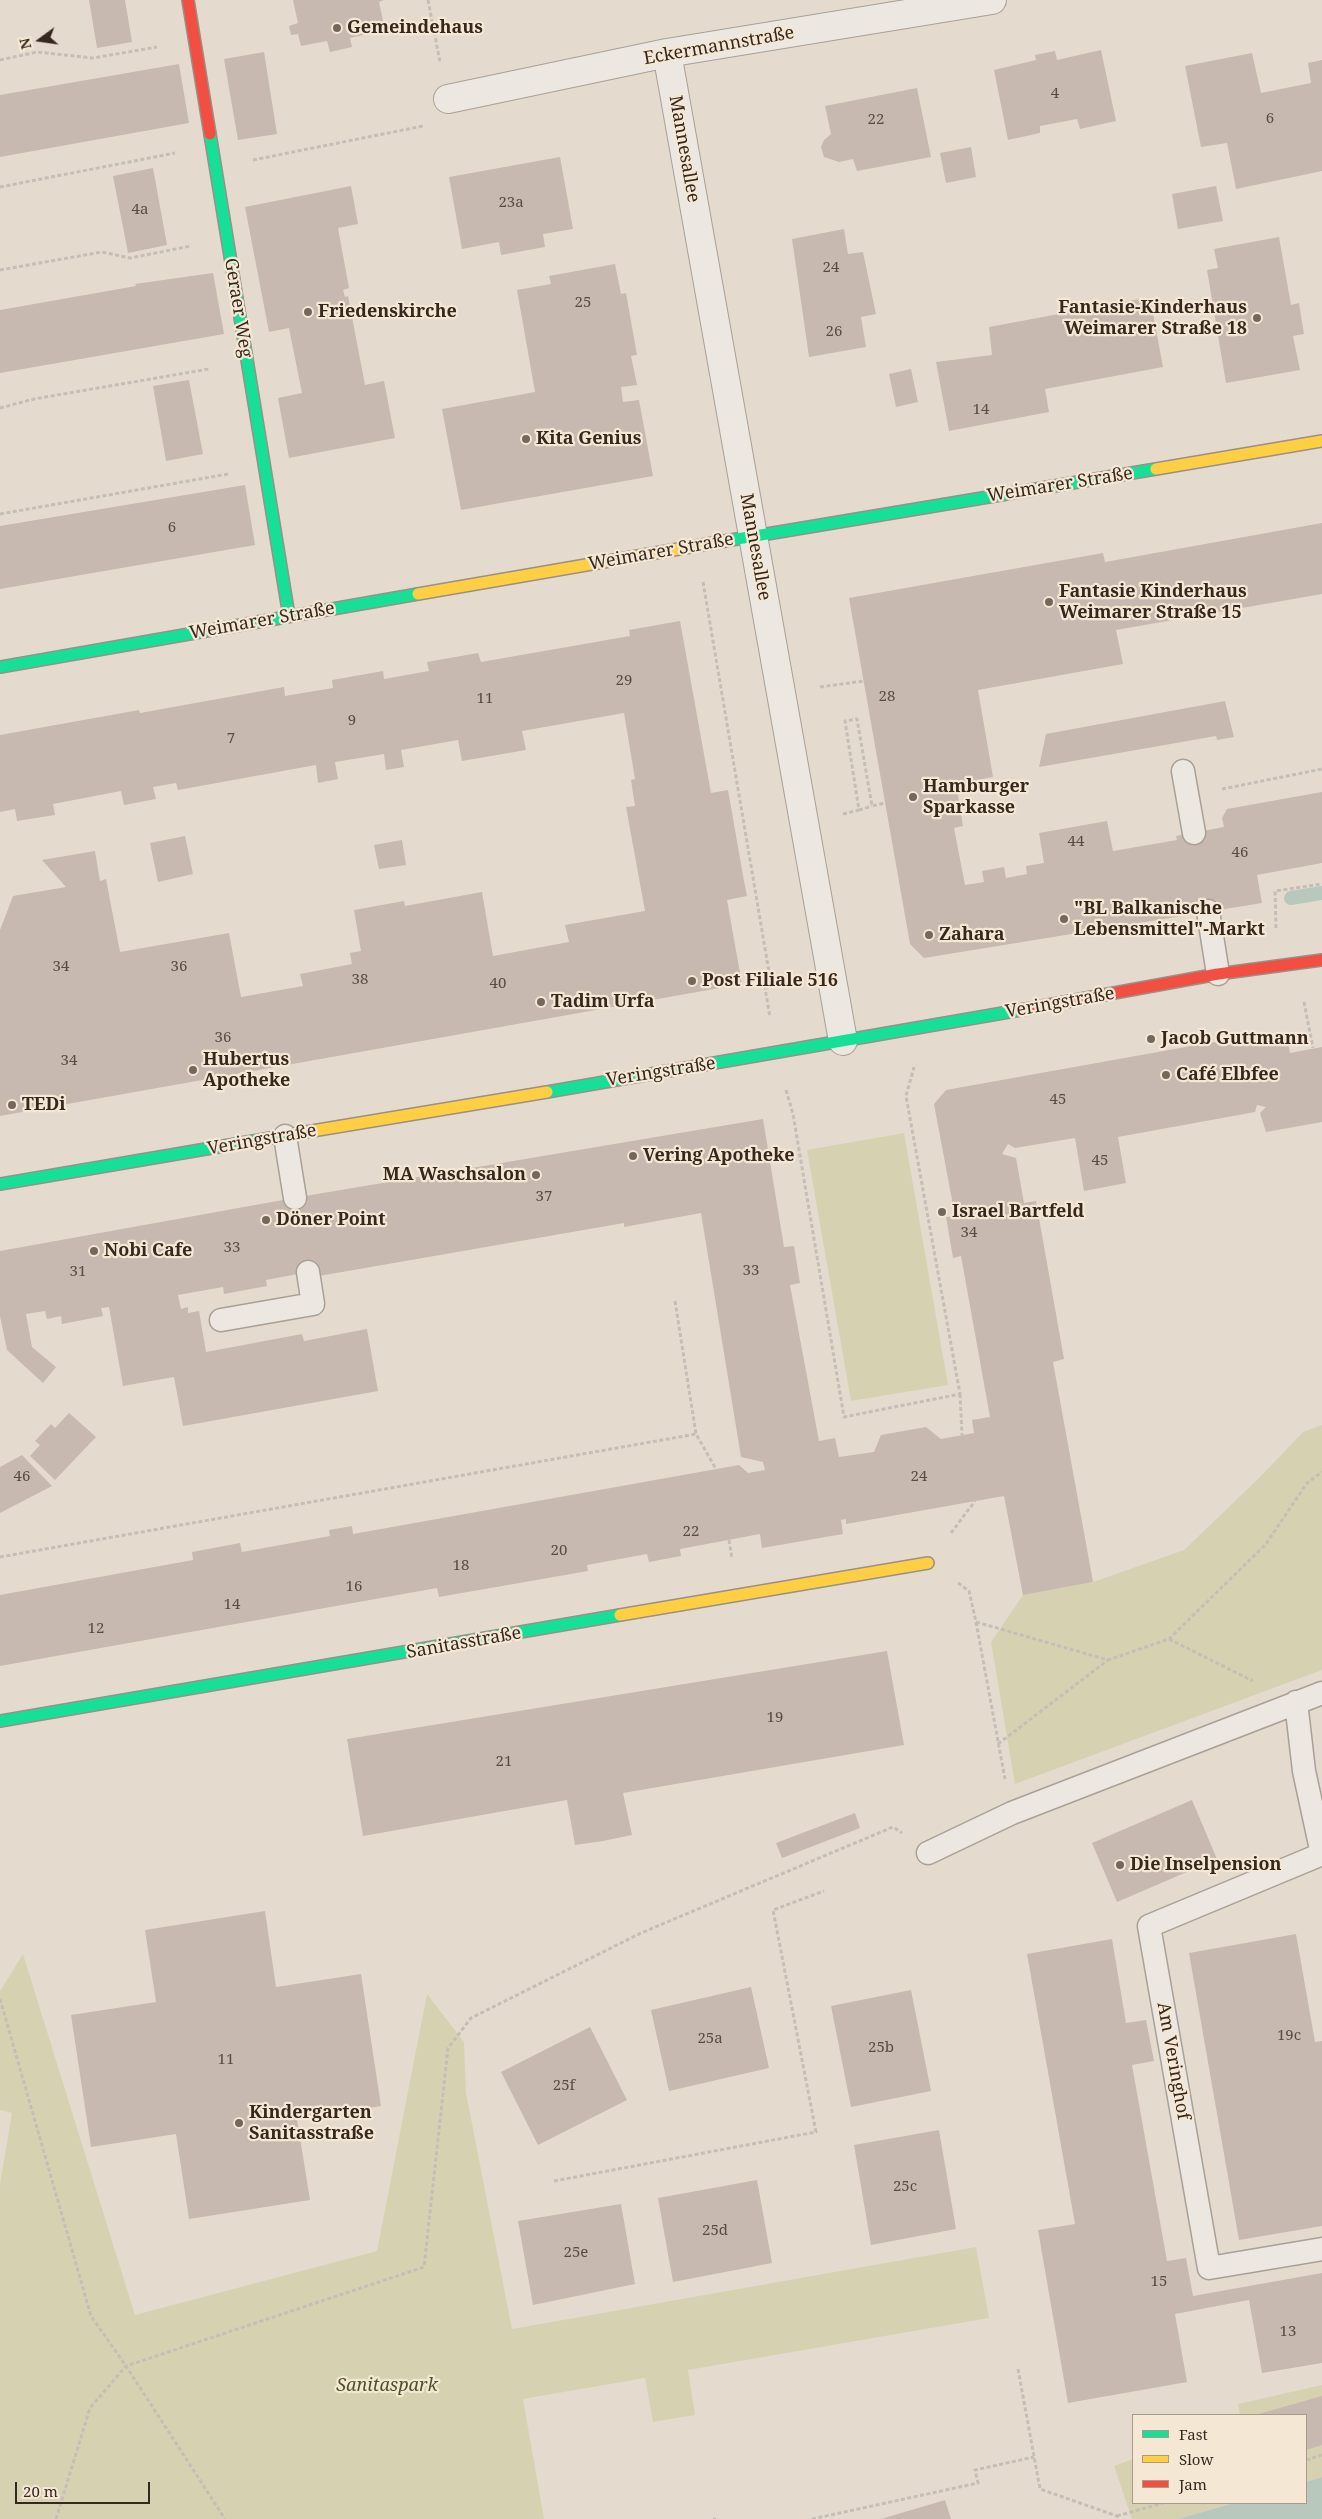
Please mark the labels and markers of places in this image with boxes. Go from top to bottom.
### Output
place label: Gemeindehaus [347,17,483,39]
marker: Gemeindehaus [331,22,343,34]
place label: Fantasie-Kinderhaus Weimarer Straße 18 [1058,297,1247,340]
place label: Friedenskirche [318,301,457,323]
marker: Friedenskirche [302,306,314,318]
marker: Fantasie-Kinderhaus Weimarer Straße 18 [1251,312,1263,324]
place label: Kita Genius [536,428,641,450]
marker: Kita Genius [520,433,532,445]
place label: Fantasie Kinderhaus Weimarer Straße 15 [1059,581,1247,624]
marker: Fantasie Kinderhaus Weimarer Straße 15 [1043,596,1055,608]
place label: Hamburger Sparkasse [923,776,1029,819]
marker: Hamburger Sparkasse [907,791,919,803]
place label: "BL Balkanische Lebensmittel"-Markt [1074,898,1265,941]
marker: "BL Balkanische Lebensmittel"-Markt [1058,913,1070,925]
place label: Zahara [939,924,1004,946]
marker: Zahara [923,929,935,941]
place label: Post Filiale 516 [702,970,838,992]
marker: Post Filiale 516 [686,975,698,987]
place label: Tadim Urfa [551,991,654,1013]
marker: Tadim Urfa [535,996,547,1008]
place label: Jacob Guttmann [1161,1028,1309,1050]
marker: Jacob Guttmann [1145,1033,1157,1045]
place label: Hubertus Apotheke [203,1049,290,1092]
marker: Hubertus Apotheke [187,1064,199,1076]
place label: Café Elbfee [1176,1064,1279,1086]
marker: Café Elbfee [1160,1069,1172,1081]
place label: TEDi [22,1094,66,1116]
marker: TEDi [6,1099,18,1111]
place label: Vering Apotheke [643,1145,795,1167]
marker: Vering Apotheke [627,1150,639,1162]
place label: MA Waschsalon [383,1164,526,1186]
marker: MA Waschsalon [530,1169,542,1181]
place label: Israel Bartfeld [952,1201,1084,1223]
marker: Israel Bartfeld [936,1206,948,1218]
place label: Döner Point [276,1209,385,1231]
marker: Döner Point [260,1214,272,1226]
place label: Nobi Cafe [104,1240,192,1262]
marker: Nobi Cafe [88,1245,100,1257]
place label: Die Inselpension [1130,1854,1282,1876]
marker: Die Inselpension [1114,1859,1126,1871]
place label: Kindergarten Sanitasstraße [249,2102,374,2144]
marker: Kindergarten Sanitasstraße [233,2117,245,2129]

